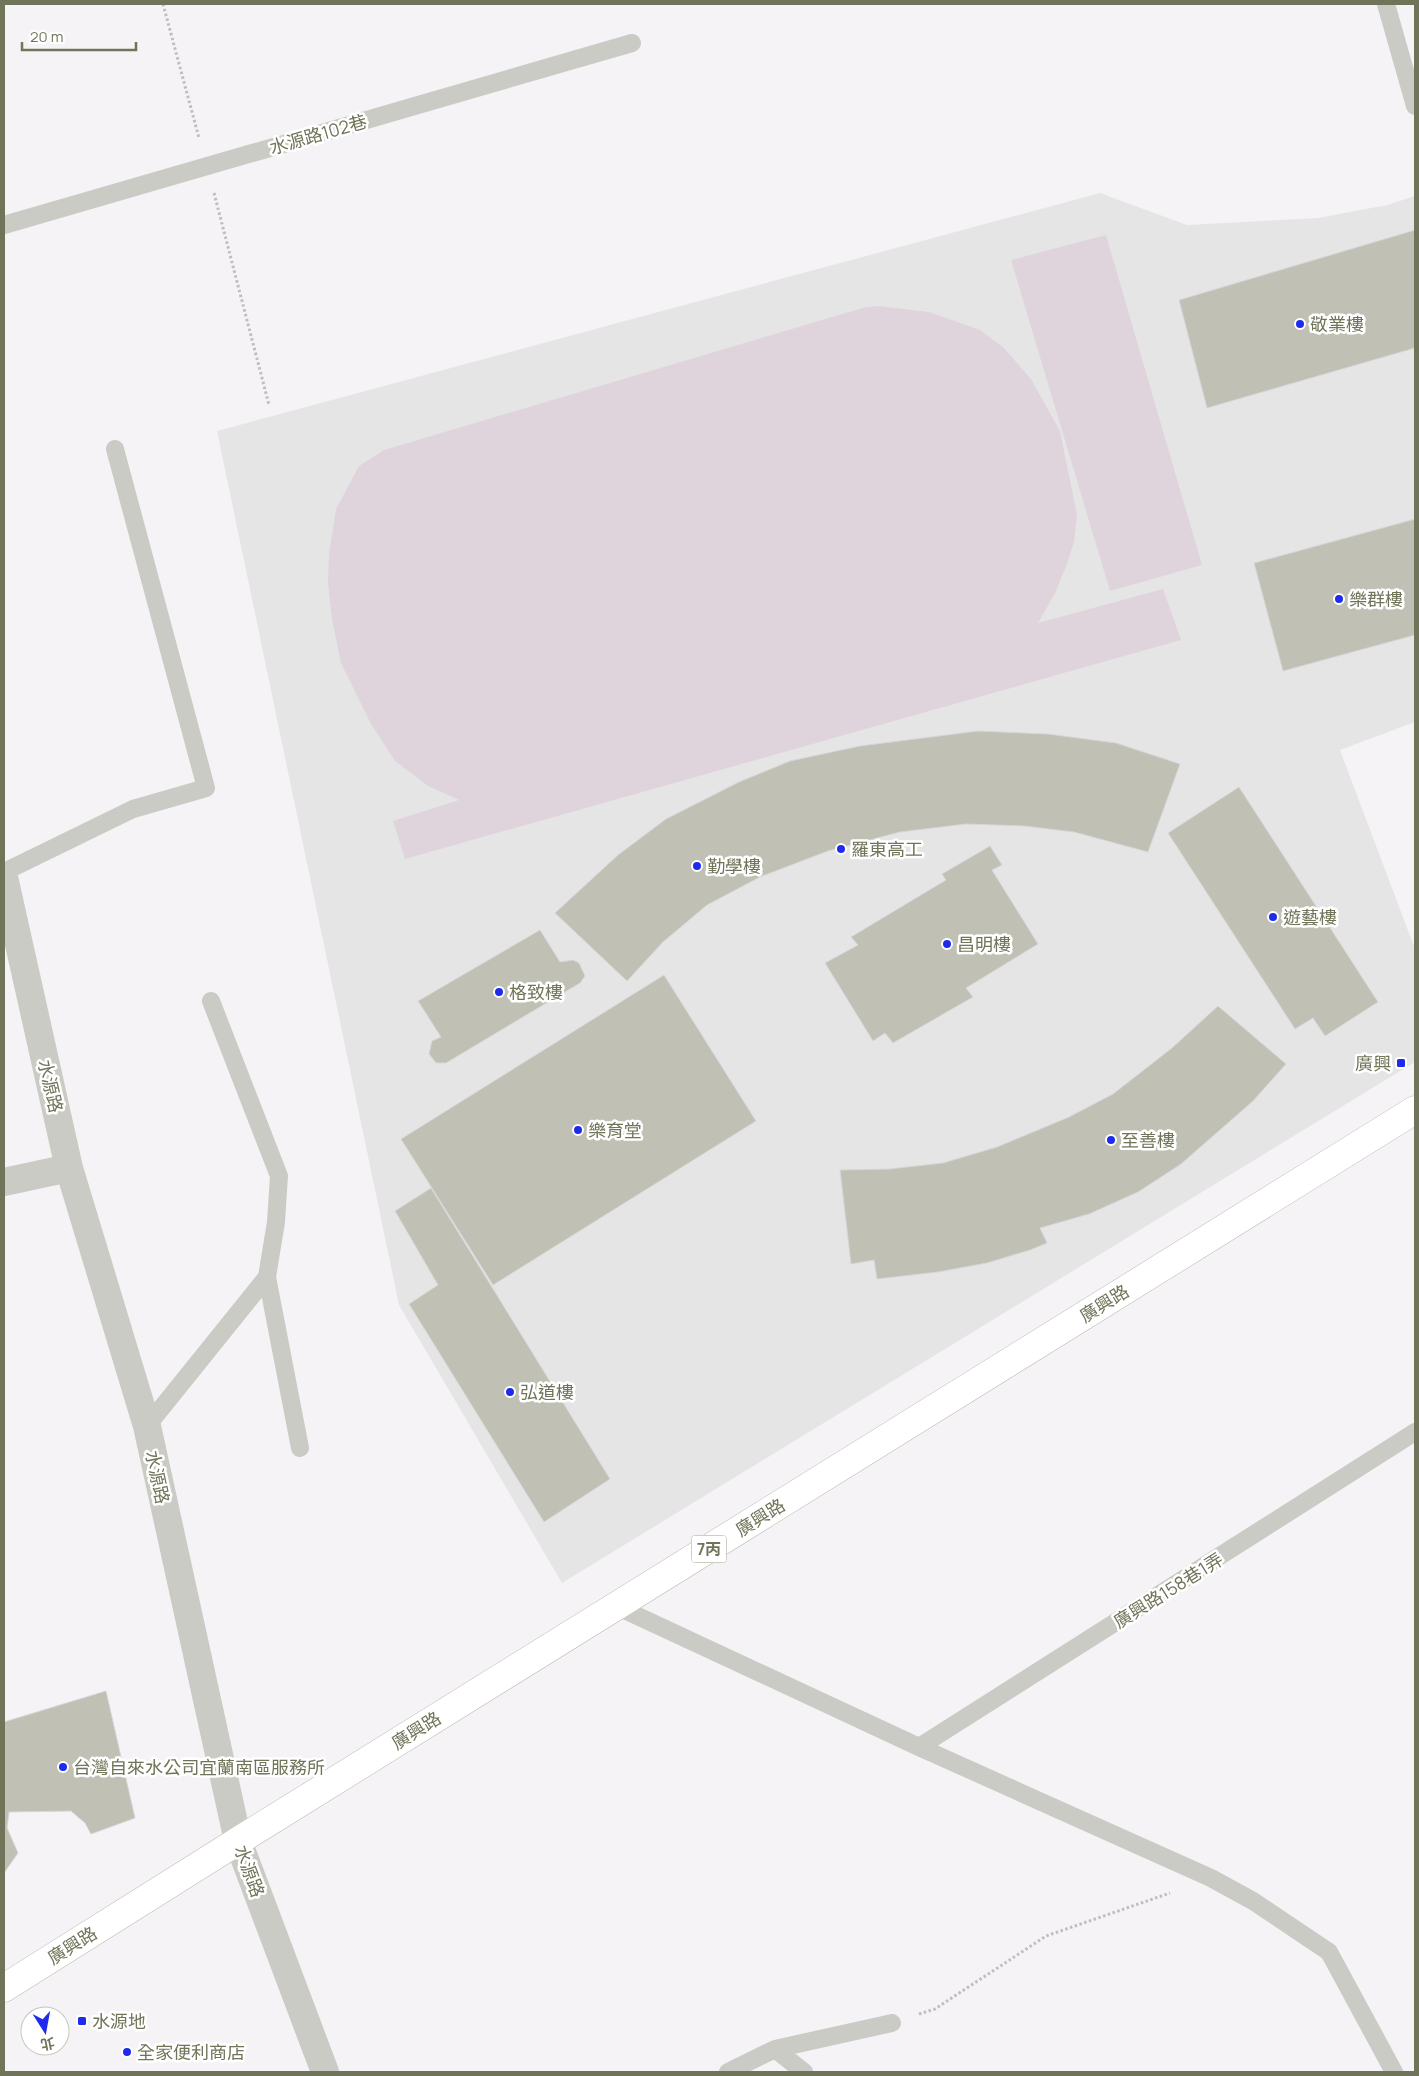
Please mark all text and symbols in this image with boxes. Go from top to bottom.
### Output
scale bar [22,20,136,52]
text: 20 m [30,26,63,47]
street label: 水源路102巷 [267,109,369,159]
place label: 敬業樓 [1310,312,1364,336]
marker: 敬業樓 [1294,318,1306,330]
place label: 樂群樓 [1349,587,1403,611]
marker: 樂群樓 [1333,593,1345,605]
place label: 羅東高工 [851,837,923,861]
marker: 羅東高工 [835,843,847,855]
place label: 勤學樓 [707,854,761,878]
marker: 勤學樓 [691,860,703,872]
place label: 遊藝樓 [1283,905,1337,929]
marker: 遊藝樓 [1267,911,1279,923]
place label: 昌明樓 [957,932,1011,956]
marker: 昌明樓 [941,938,953,950]
place label: 格致樓 [509,980,563,1004]
marker: 格致樓 [493,986,505,998]
place label: 廣興 [1355,1051,1391,1075]
street label: 水源路 [33,1057,69,1115]
marker: 廣興 [1395,1057,1407,1069]
place label: 樂育堂 [588,1118,642,1142]
marker: 樂育堂 [572,1124,584,1136]
place label: 至善樓 [1121,1128,1175,1152]
marker: 至善樓 [1105,1134,1117,1146]
street label: 廣興路 [1075,1279,1133,1327]
place label: 弘道樓 [520,1380,574,1404]
marker: 弘道樓 [504,1386,516,1398]
street label: 水源路 [141,1448,175,1506]
street label: 廣興路 [731,1493,789,1541]
road number: 7丙 [692,1536,726,1562]
street label: 廣興路158巷1弄 [1109,1547,1227,1633]
street label: 廣興路 [387,1706,445,1754]
place label: 台灣自來水公司宜蘭南區服務所 [73,1755,325,1779]
marker: 台灣自來水公司宜蘭南區服務所 [57,1761,69,1773]
street label: 水源路 [229,1842,271,1900]
street label: 廣興路 [43,1921,101,1969]
north arrow [20,2006,70,2056]
place label: 水源地 [92,2009,146,2033]
marker: 水源地 [76,2015,88,2027]
text: 北 [39,2034,56,2055]
place label: 全家便利商店 [137,2040,245,2064]
marker: 全家便利商店 [121,2046,133,2058]

